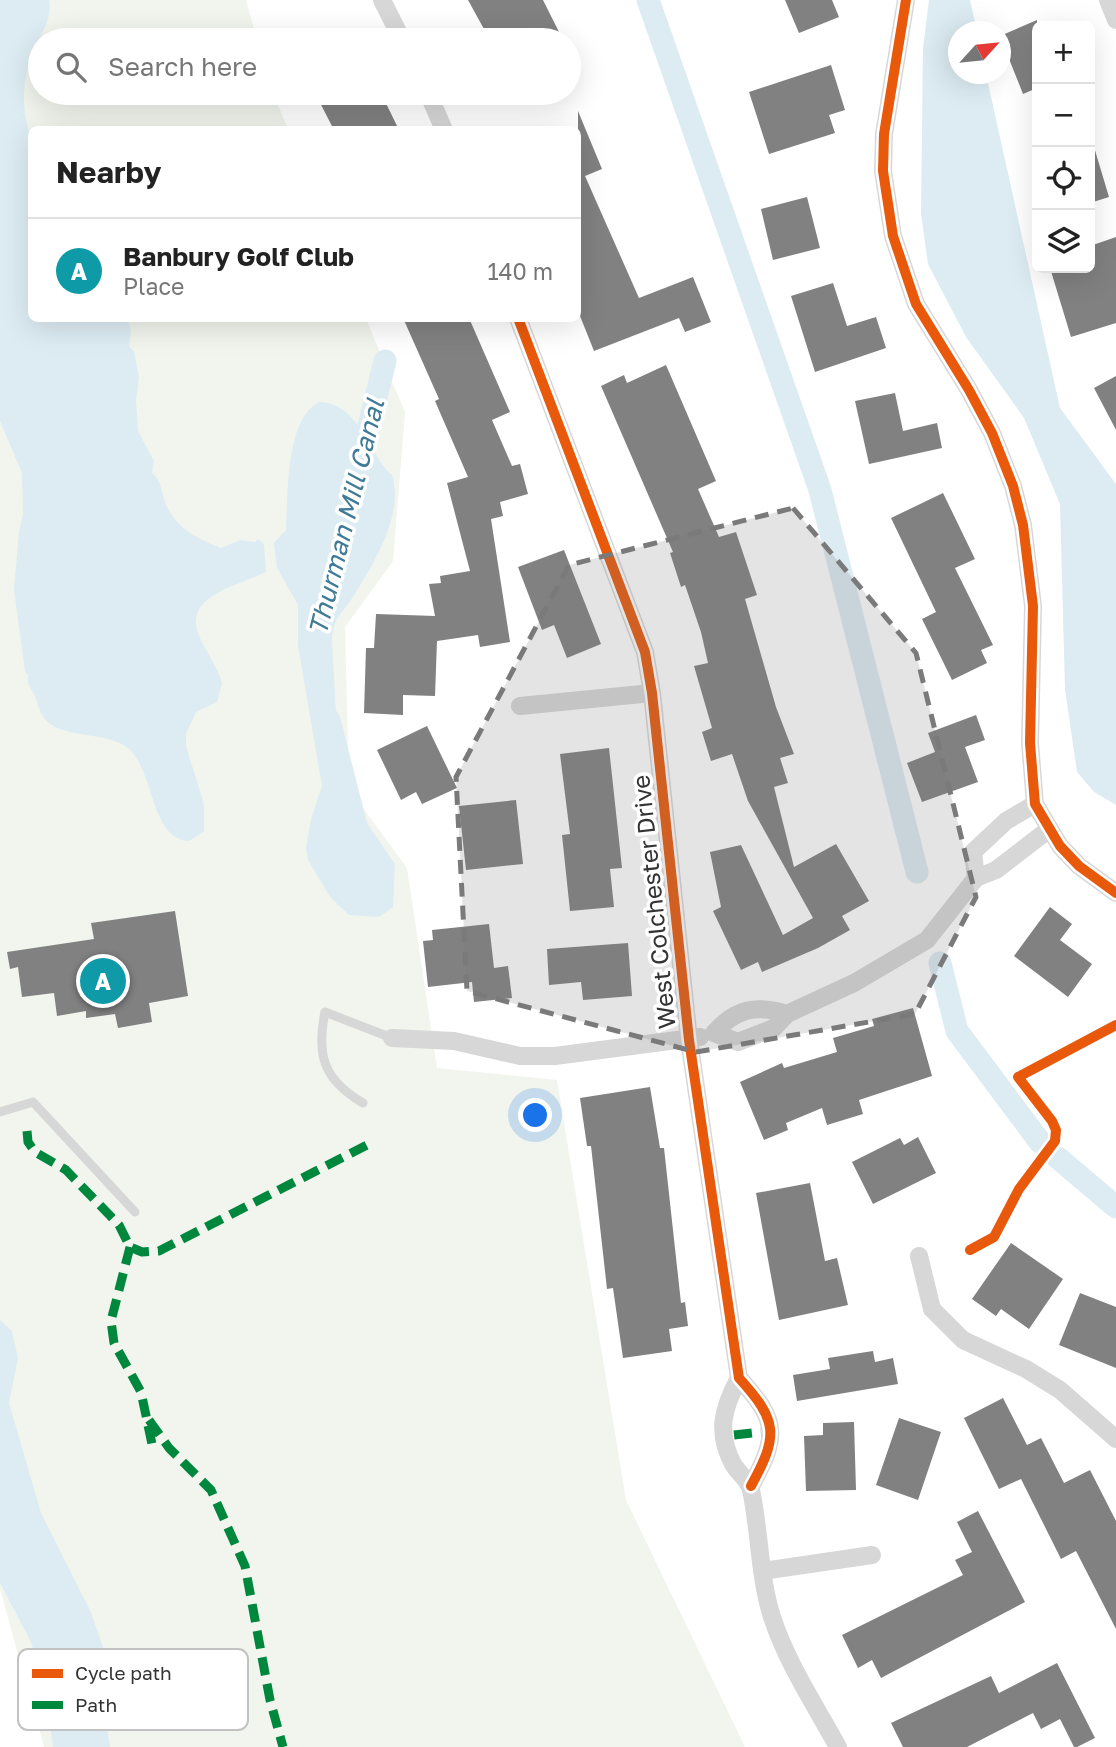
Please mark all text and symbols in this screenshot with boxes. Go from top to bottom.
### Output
north arrow [948,21,1011,84]
map controls [1032,21,1095,273]
button: + [1032,21,1095,84]
search box [28,28,581,105]
icon: search [52,48,90,86]
text: Search here [108,51,257,82]
button: − [1032,84,1095,147]
button: locate [1032,147,1095,210]
text: Nearby [56,154,161,190]
button: layers [1032,210,1095,273]
text: Banbury Golf Club [123,241,354,272]
text: A [71,257,87,285]
text: 140 m [487,257,553,285]
text: Place [123,272,184,300]
water label: Thurman Mill Canal [302,394,391,638]
street label: West Colchester Drive [625,774,681,1030]
pin: A [80,955,126,1007]
your location [518,1098,552,1132]
legend [18,1649,248,1730]
text: Cycle path [75,1661,172,1684]
text: Path [75,1693,117,1716]

